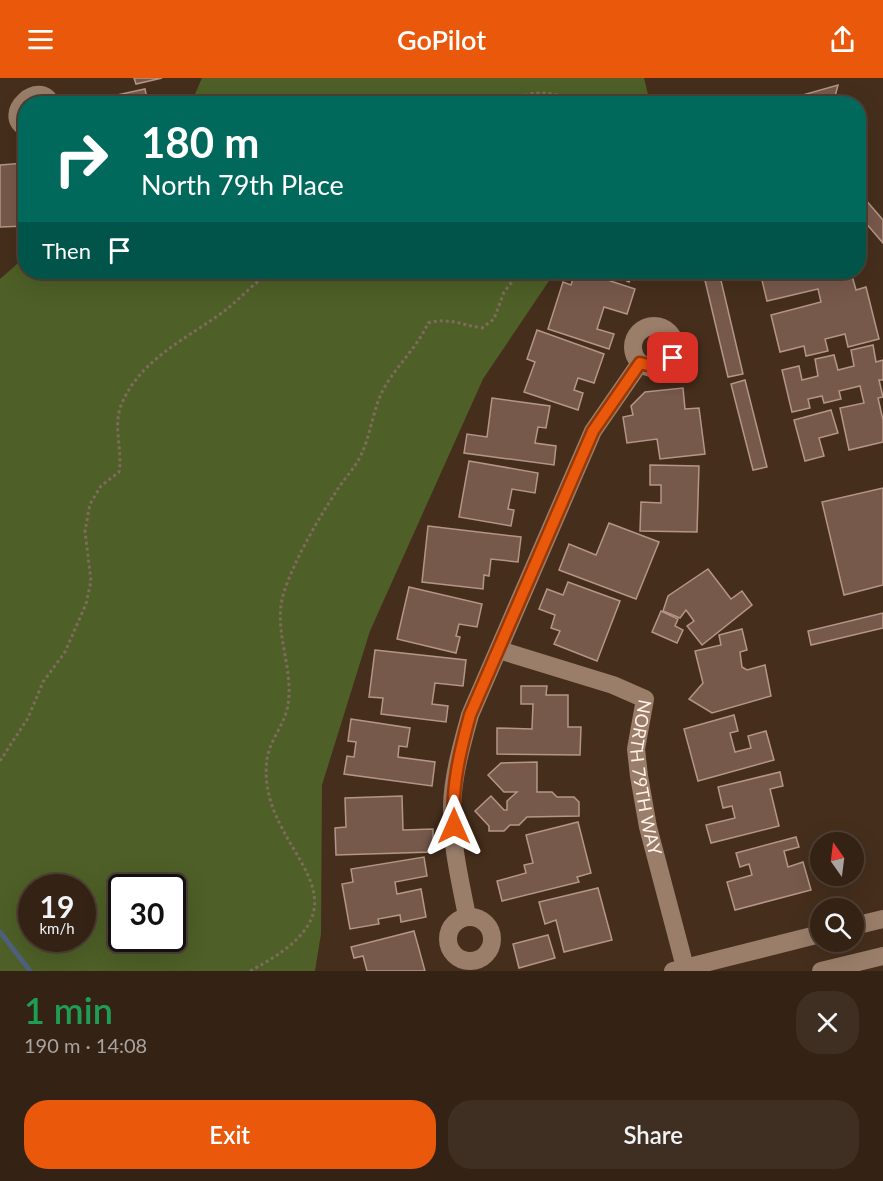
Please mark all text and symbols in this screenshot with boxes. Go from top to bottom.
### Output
icon: menu [24,23,57,56]
text: GoPilot [397,23,486,56]
icon: share [826,23,859,56]
text: 180 m [141,117,259,167]
icon: right [42,120,120,198]
text: North 79th Place [141,168,344,201]
icon: arrive [103,234,136,267]
text: Then [42,237,91,264]
pin [647,332,698,383]
icon: arrive [656,341,689,374]
street label: NORTH 79TH WAY [626,698,667,858]
position arrow [422,794,486,858]
north arrow [810,832,864,886]
map controls [810,832,864,952]
speed limit sign: 30 [108,874,186,952]
text: 19 [40,888,74,924]
button: search [810,898,864,952]
text: km/h [39,919,75,937]
text: 1 min [24,988,113,1032]
button: close [796,991,859,1054]
text: 190 m · 14:08 [24,1033,147,1057]
button: Exit [24,1100,436,1169]
button: Share [448,1100,859,1169]

